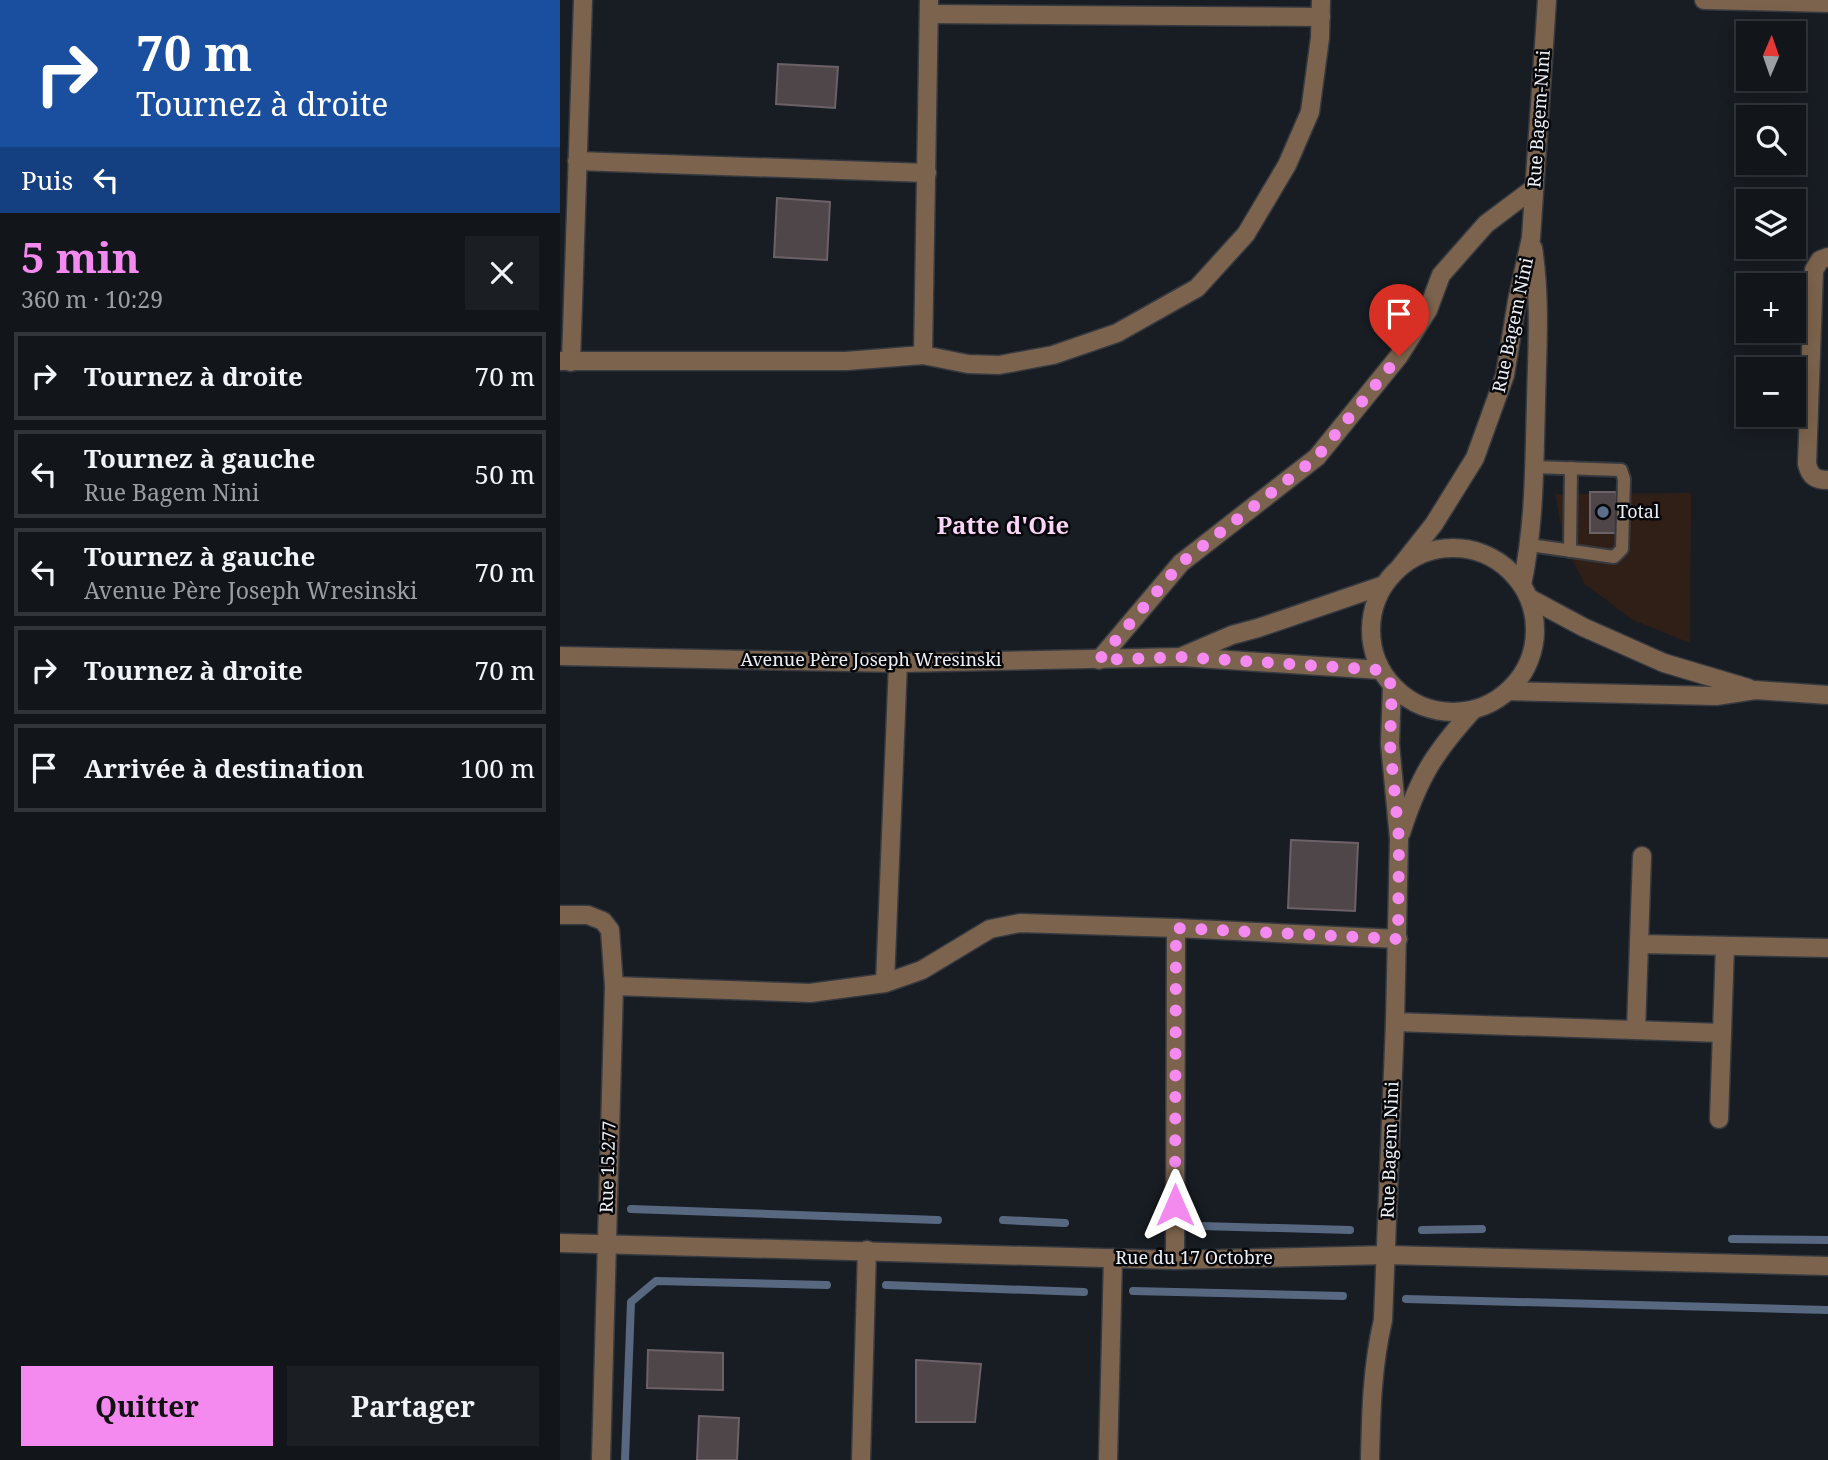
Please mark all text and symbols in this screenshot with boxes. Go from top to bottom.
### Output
text: 70 m [136,19,252,85]
north arrow [1736,21,1806,91]
map controls [1736,21,1806,427]
icon: right [21,28,112,119]
street label: Rue Bagem-Nini [1521,49,1555,189]
text: Tournez à droite [136,82,388,125]
button: search [1736,105,1806,175]
icon: left [87,161,125,199]
text: Puis [21,162,73,198]
button: layers [1736,189,1806,259]
text: 5 min [21,228,140,285]
button: close [465,236,539,310]
street label: Rue Bagem Nini [1486,255,1538,394]
button: + [1736,273,1806,343]
text: 360 m · 10:29 [21,283,163,315]
pin [1369,284,1429,356]
icon: arrive [1380,295,1418,333]
icon: right [25,357,63,395]
button: − [1736,357,1806,427]
text: Tournez à droite [84,358,303,394]
text: 70 m [475,358,535,394]
text: Tournez à gauche [84,440,315,476]
icon: left [25,455,63,493]
text: 50 m [475,456,535,492]
text: Rue Bagem Nini [84,476,259,508]
place label: Total [1617,499,1660,523]
marker: Total [1595,504,1611,520]
district label: Patte d'Oie [937,508,1069,541]
text: Tournez à gauche [84,538,315,574]
icon: left [25,553,63,591]
text: 70 m [475,554,535,590]
text: Avenue Père Joseph Wresinski [84,574,417,606]
street label: Avenue Père Joseph Wresinski [741,647,1002,671]
icon: right [25,651,63,689]
text: Tournez à droite [84,652,303,688]
text: 70 m [475,652,535,688]
icon: arrive [25,749,63,787]
text: Arrivée à destination [84,750,364,786]
text: 100 m [460,750,535,786]
street label: Rue Bagem Nini [1375,1081,1403,1219]
street label: Rue 15.277 [593,1120,621,1214]
position arrow [1138,1168,1212,1242]
street label: Rue du 17 Octobre [1115,1245,1273,1269]
button: Quitter [21,1366,273,1446]
button: Partager [287,1366,539,1446]

